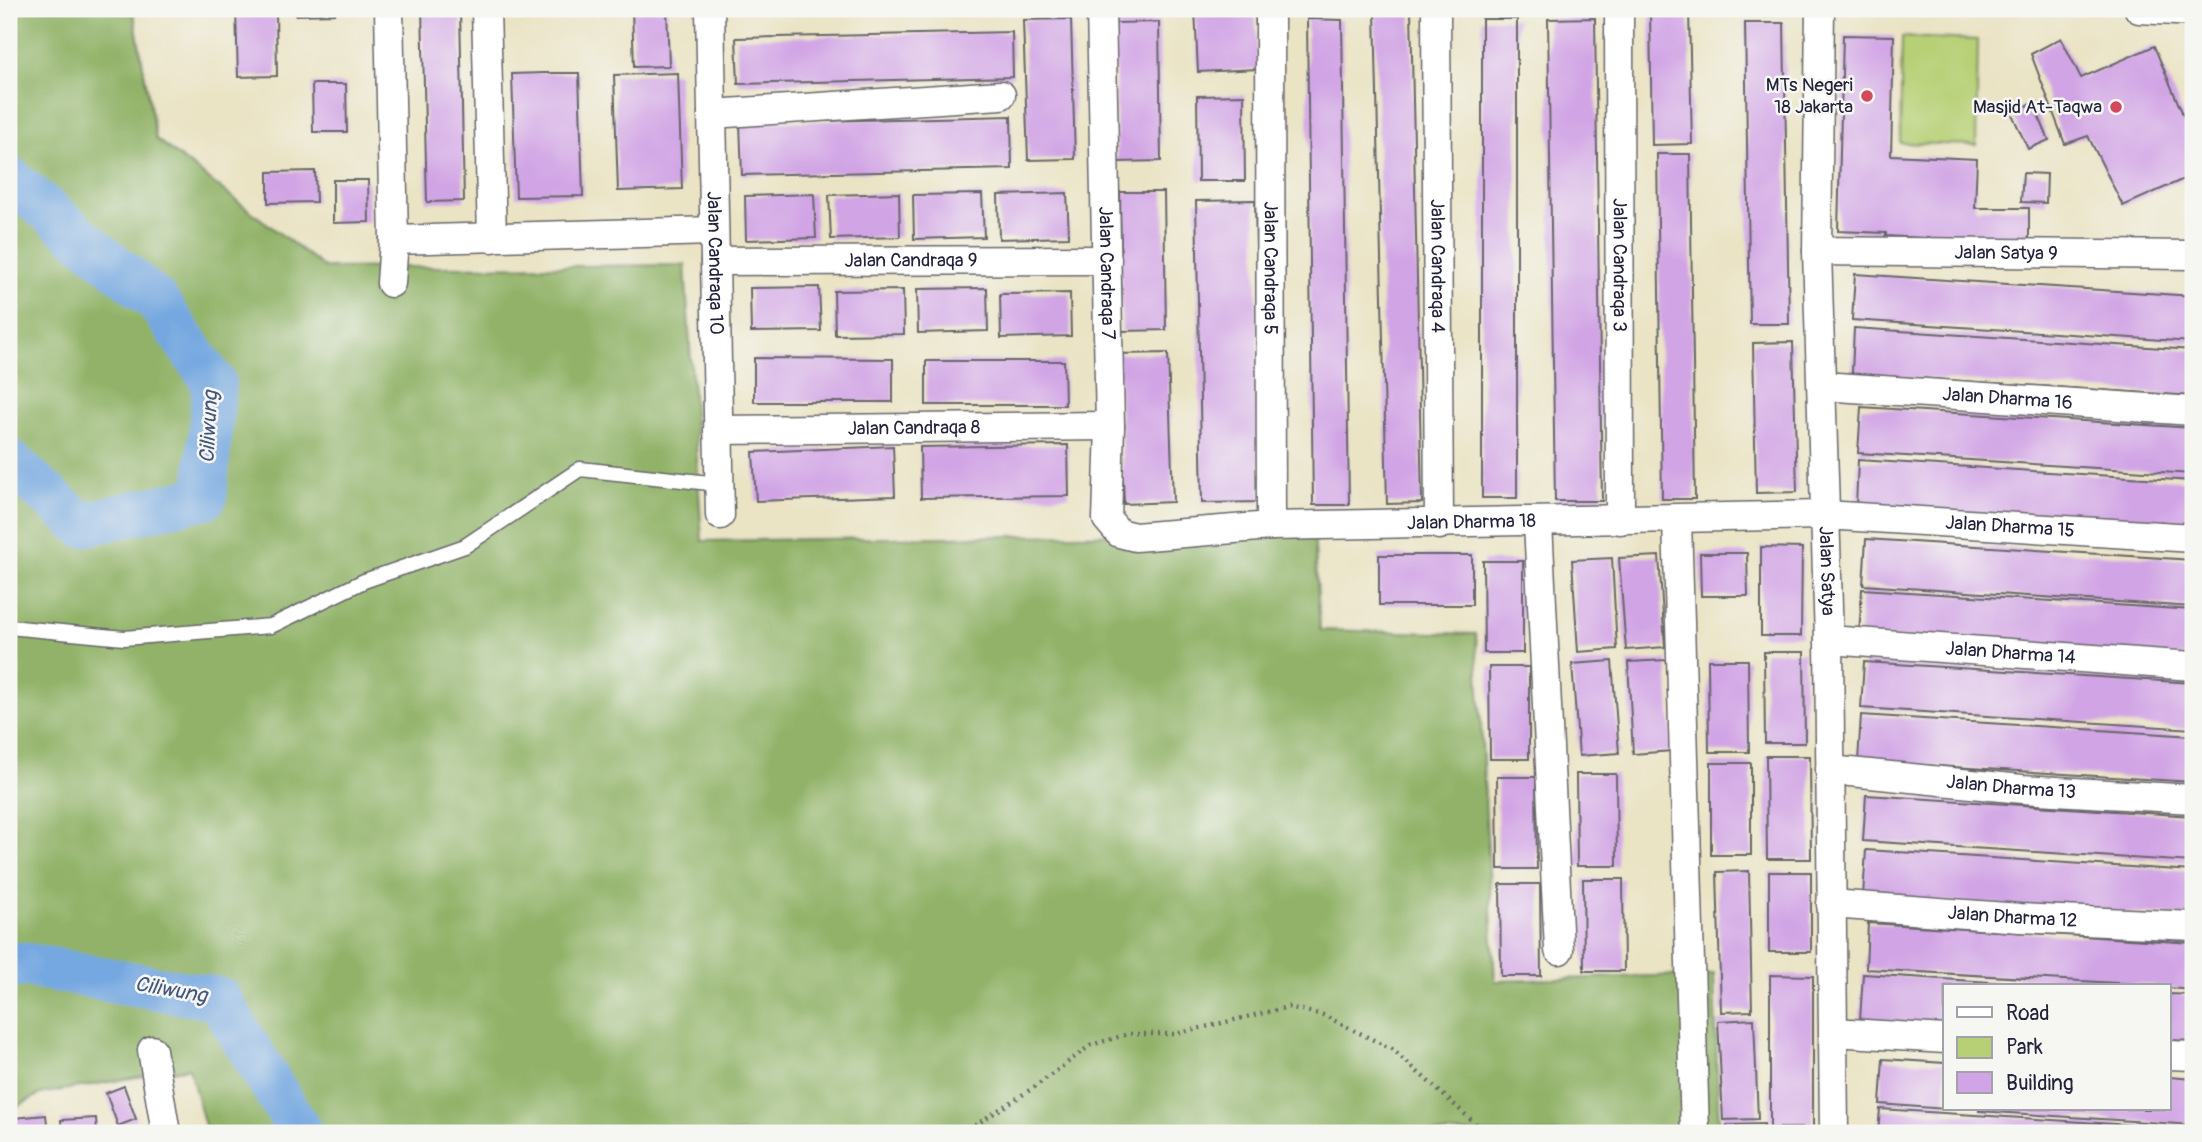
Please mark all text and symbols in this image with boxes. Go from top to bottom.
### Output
place label: MTs Negeri 18 Jakarta [1766,73,1853,119]
marker: MTs Negeri 18 Jakarta [1859,88,1875,104]
place label: Masjid At-Taqwa [1973,95,2102,119]
marker: Masjid At-Taqwa [2108,99,2124,115]
street label: Jalan Candraqa 10 [702,191,728,335]
street label: Jalan Candraqa 3 [1607,198,1632,332]
street label: Jalan Candraqa 4 [1425,199,1450,333]
street label: Jalan Candraqa 5 [1258,201,1283,335]
street label: Jalan Candraqa 7 [1093,206,1120,340]
street label: Jalan Satya 9 [1954,240,2058,266]
street label: Jalan Candraqa 9 [844,248,978,273]
street label: Jalan Dharma 16 [1942,382,2073,415]
water label: Ciliwung [194,389,224,464]
street label: Jalan Candraqa 8 [847,415,981,441]
street label: Jalan Dharma 18 [1407,509,1536,535]
street label: Jalan Dharma 15 [1945,511,2075,543]
street label: Jalan Satya [1813,526,1840,616]
street label: Jalan Dharma 14 [1945,636,2076,670]
street label: Jalan Dharma 13 [1945,770,2077,804]
street label: Jalan Dharma 12 [1947,901,2078,933]
water label: Ciliwung [133,970,211,1010]
legend [1943,984,2170,1110]
text: Road [2006,1000,2050,1027]
text: Park [2006,1034,2043,1061]
text: Building [2006,1070,2073,1097]

